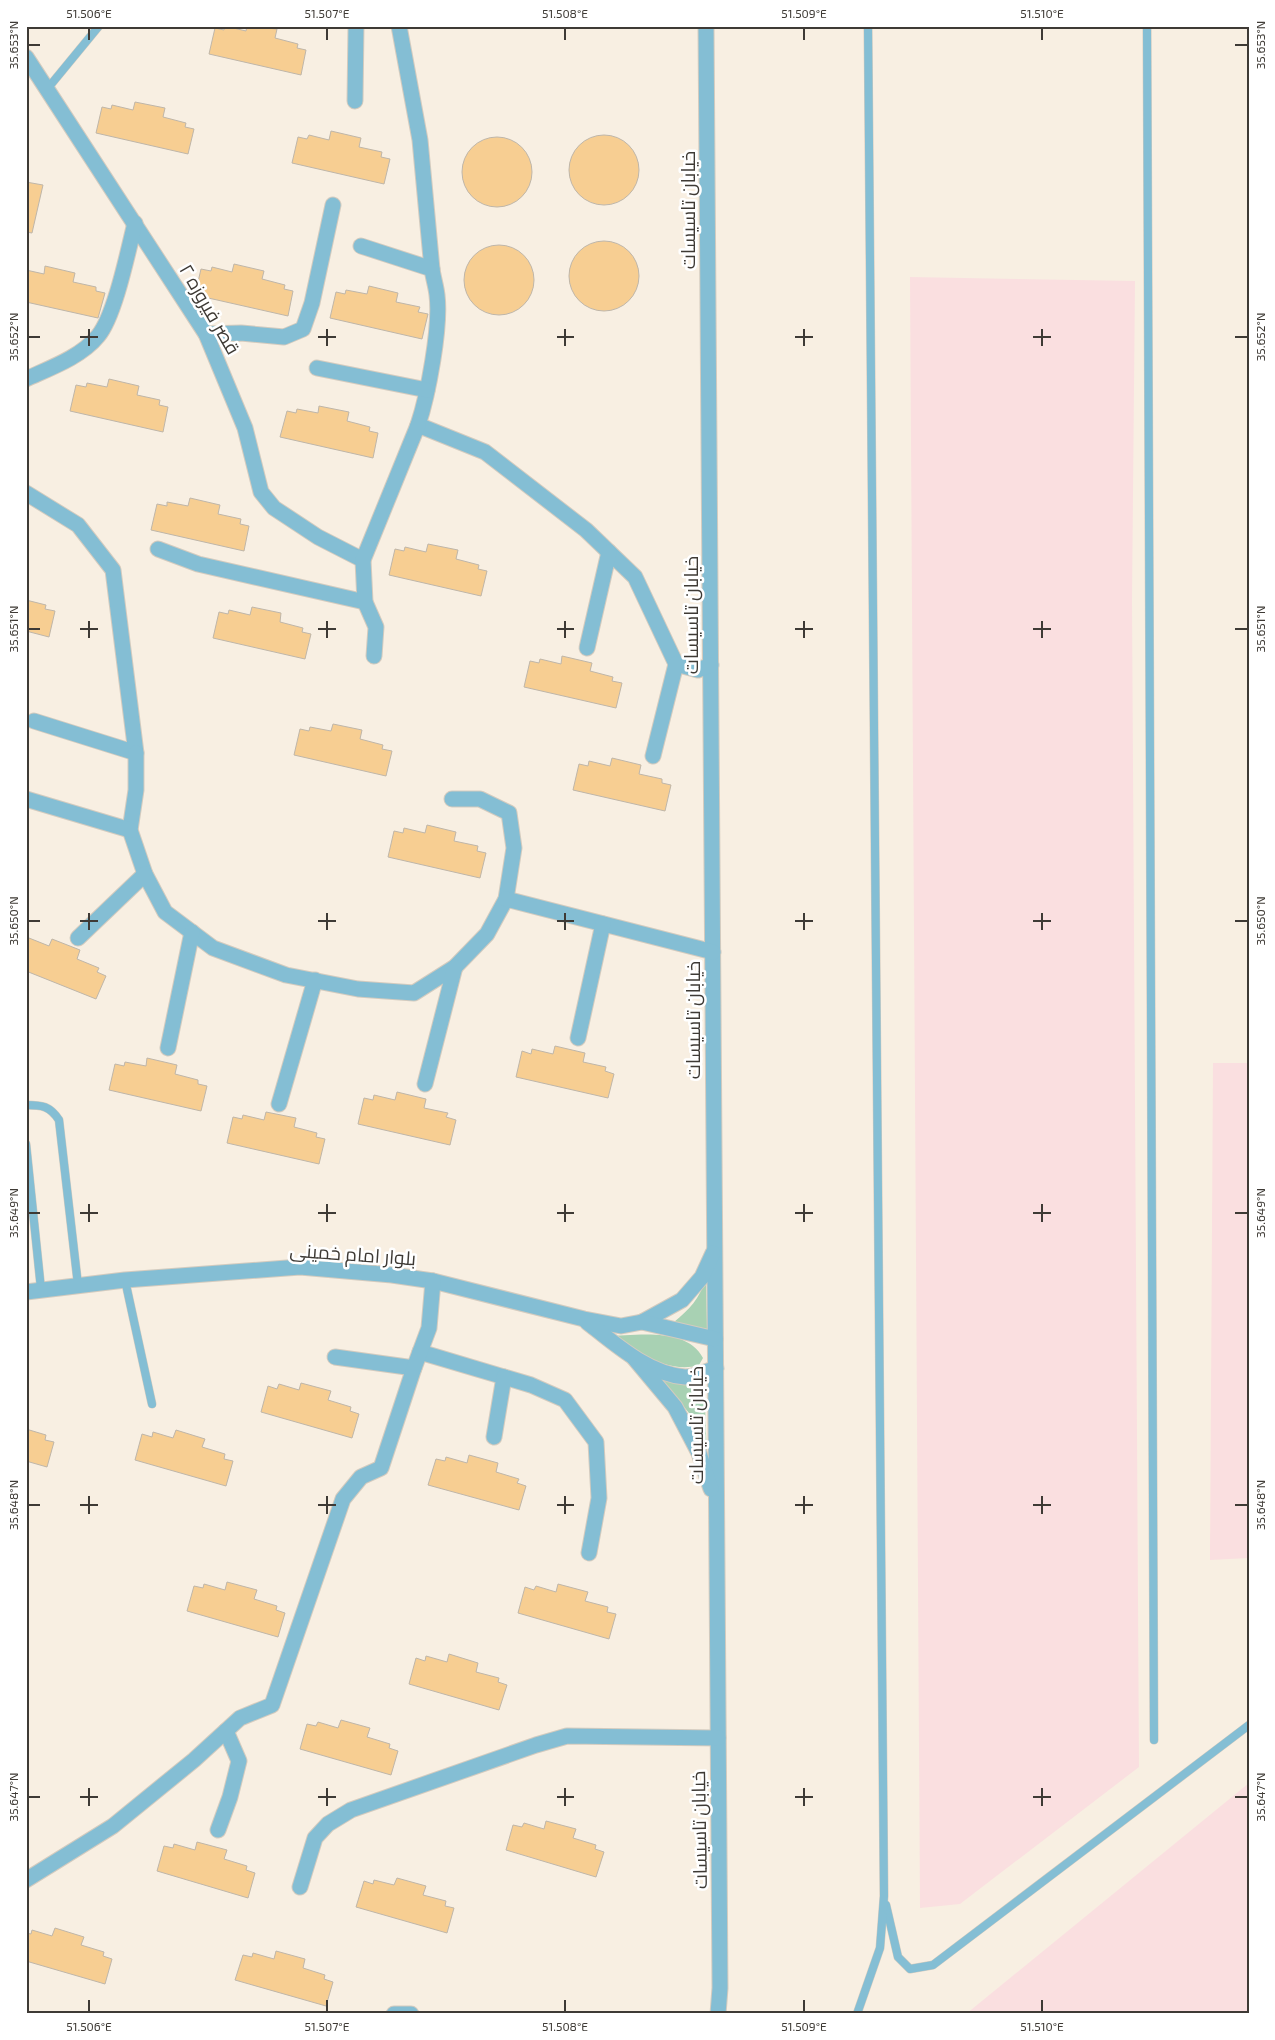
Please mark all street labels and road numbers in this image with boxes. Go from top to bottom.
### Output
street label: خیابان تاسیسات [676,151,700,269]
street label: قصر فیروزه ۲ [174,259,246,359]
street label: خیابان تاسیسات [679,556,703,674]
street label: خیابان تاسیسات [681,961,705,1079]
street label: بلوار امام خمینی [289,1238,417,1272]
street label: خیابان تاسیسات [684,1366,708,1484]
street label: خیابان تاسیسات [686,1771,712,1889]

